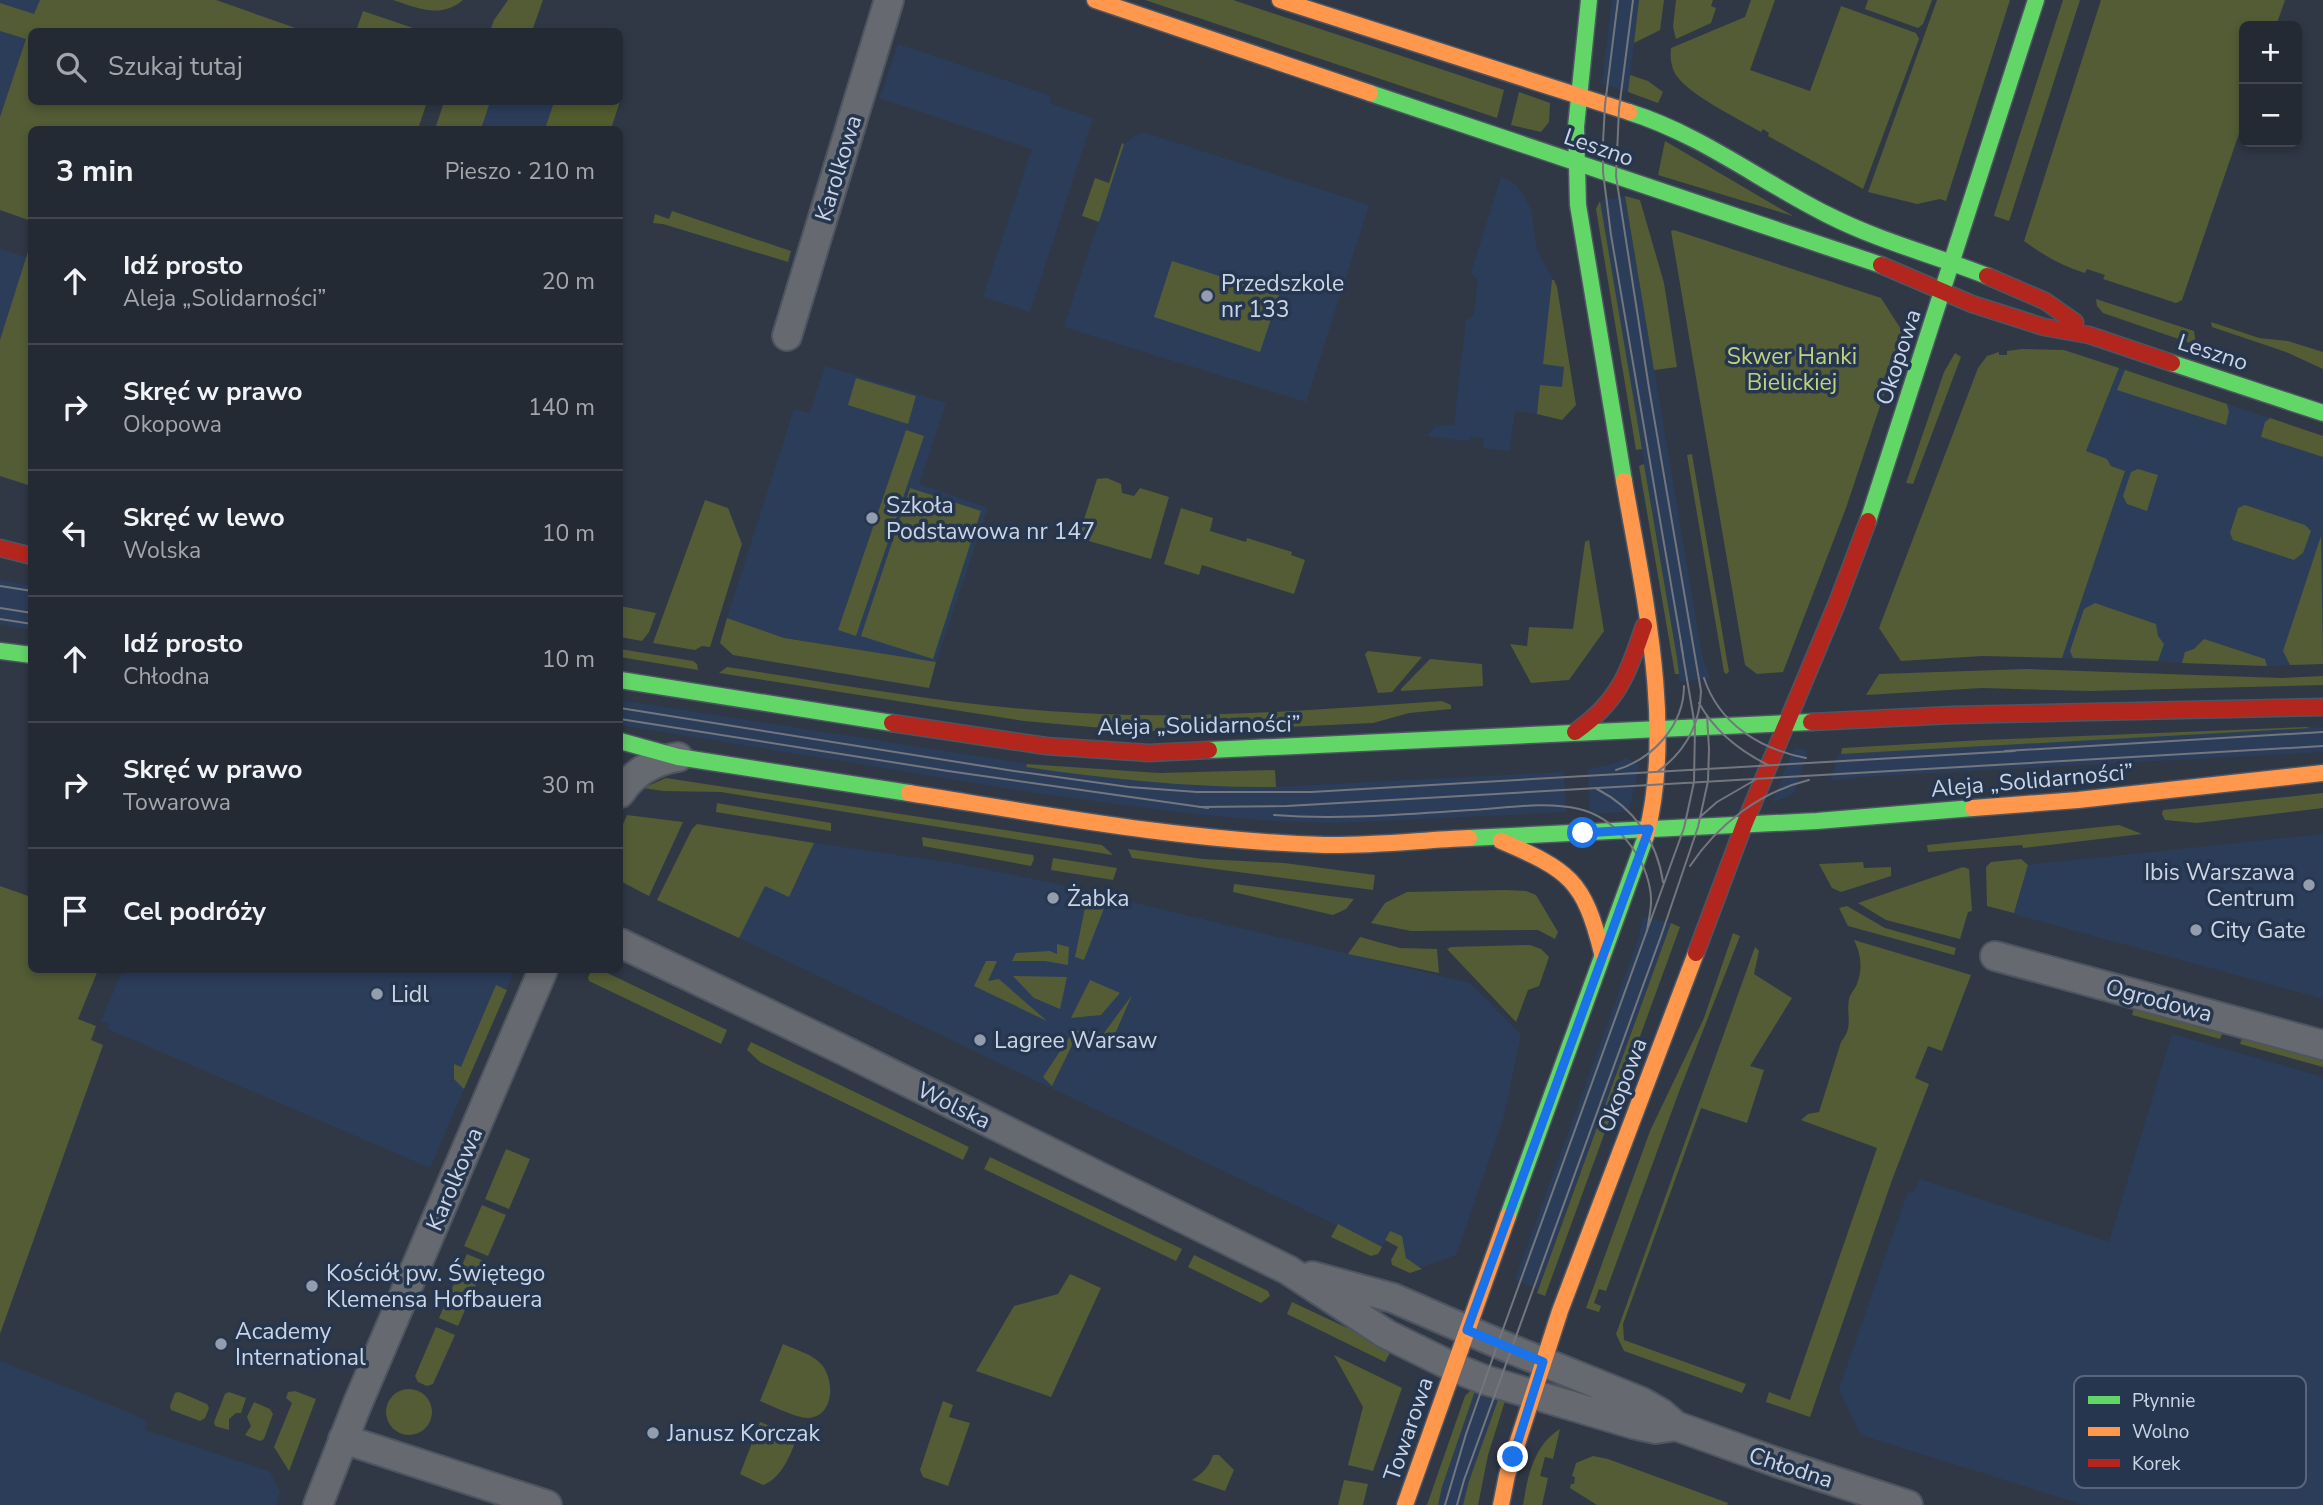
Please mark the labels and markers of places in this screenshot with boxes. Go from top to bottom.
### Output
place label: Przedszkole nr 133 [1221,268,1344,325]
marker: Przedszkole nr 133 [1199,288,1215,304]
place label: Szkoła Podstawowa nr 147 [886,490,1095,547]
marker: Szkoła Podstawowa nr 147 [864,510,880,526]
place label: Ibis Warszawa Centrum [2144,857,2295,914]
marker: Ibis Warszawa Centrum [2301,877,2317,893]
place label: Żabka [1067,883,1130,914]
marker: Żabka [1045,890,1061,906]
place label: City Gate [2210,915,2306,946]
marker: City Gate [2188,922,2204,938]
place label: Lidl [391,979,429,1010]
marker: Lidl [369,986,385,1002]
place label: Lagree Warsaw [994,1025,1157,1056]
marker: Lagree Warsaw [972,1032,988,1048]
place label: Kościół pw. Świętego Klemensa Hofbauera [326,1258,545,1315]
marker: Kościół pw. Świętego Klemensa Hofbauera [304,1278,320,1294]
place label: Academy International [235,1316,366,1373]
marker: Academy International [213,1336,229,1352]
place label: Janusz Korczak [666,1418,820,1449]
marker: Janusz Korczak [645,1425,661,1441]

